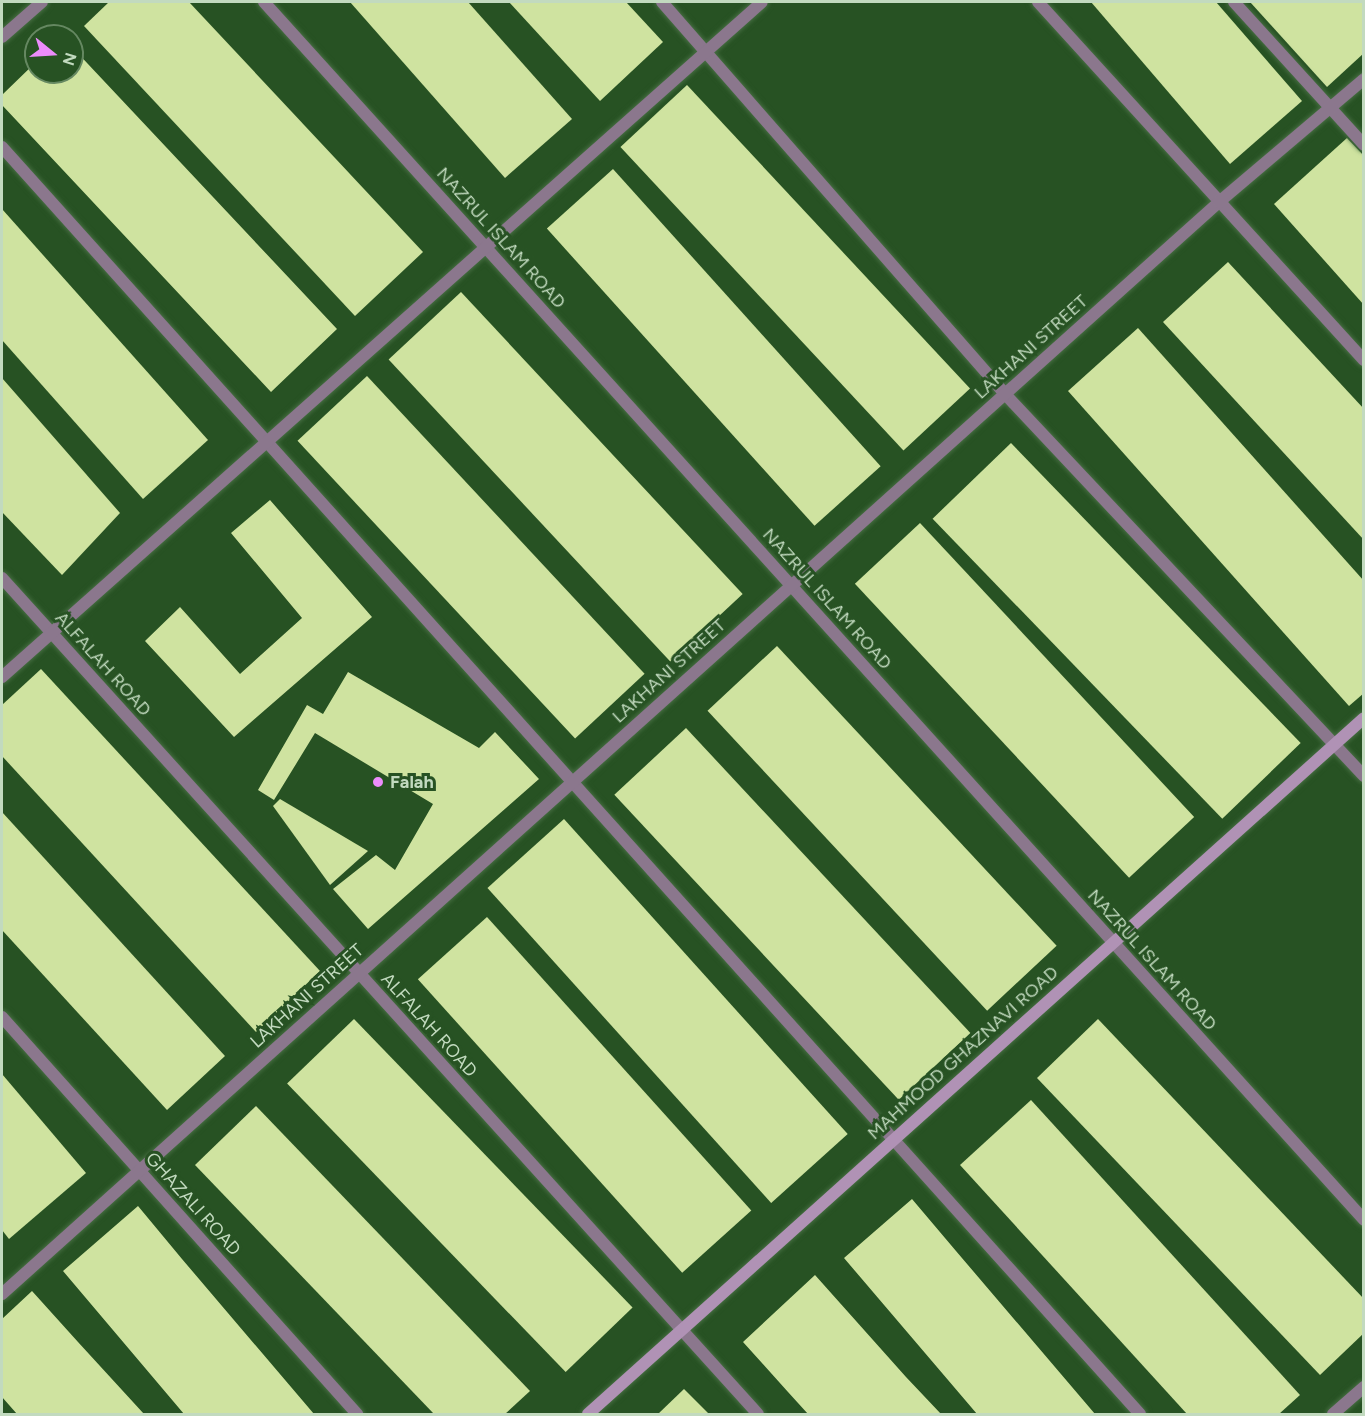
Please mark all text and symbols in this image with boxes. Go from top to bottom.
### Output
north arrow [24,24,84,84]
text: N [59,50,81,68]
street label: NAZRUL ISLAM ROAD [432,163,570,313]
street label: LAKHANI STREET [970,290,1092,404]
street label: NAZRUL ISLAM ROAD [758,524,896,674]
street label: ALFALAH ROAD [51,607,155,721]
street label: LAKHANI STREET [608,614,730,728]
place label: Falah [390,771,434,793]
marker: Falah [371,775,385,789]
street label: NAZRUL ISLAM ROAD [1083,885,1221,1035]
street label: LAKHANI STREET [246,939,368,1053]
street label: MAHMOOD GHAZNAVI ROAD [863,962,1063,1144]
street label: ALFALAH ROAD [377,968,481,1082]
street label: GHAZALI ROAD [141,1148,245,1260]

